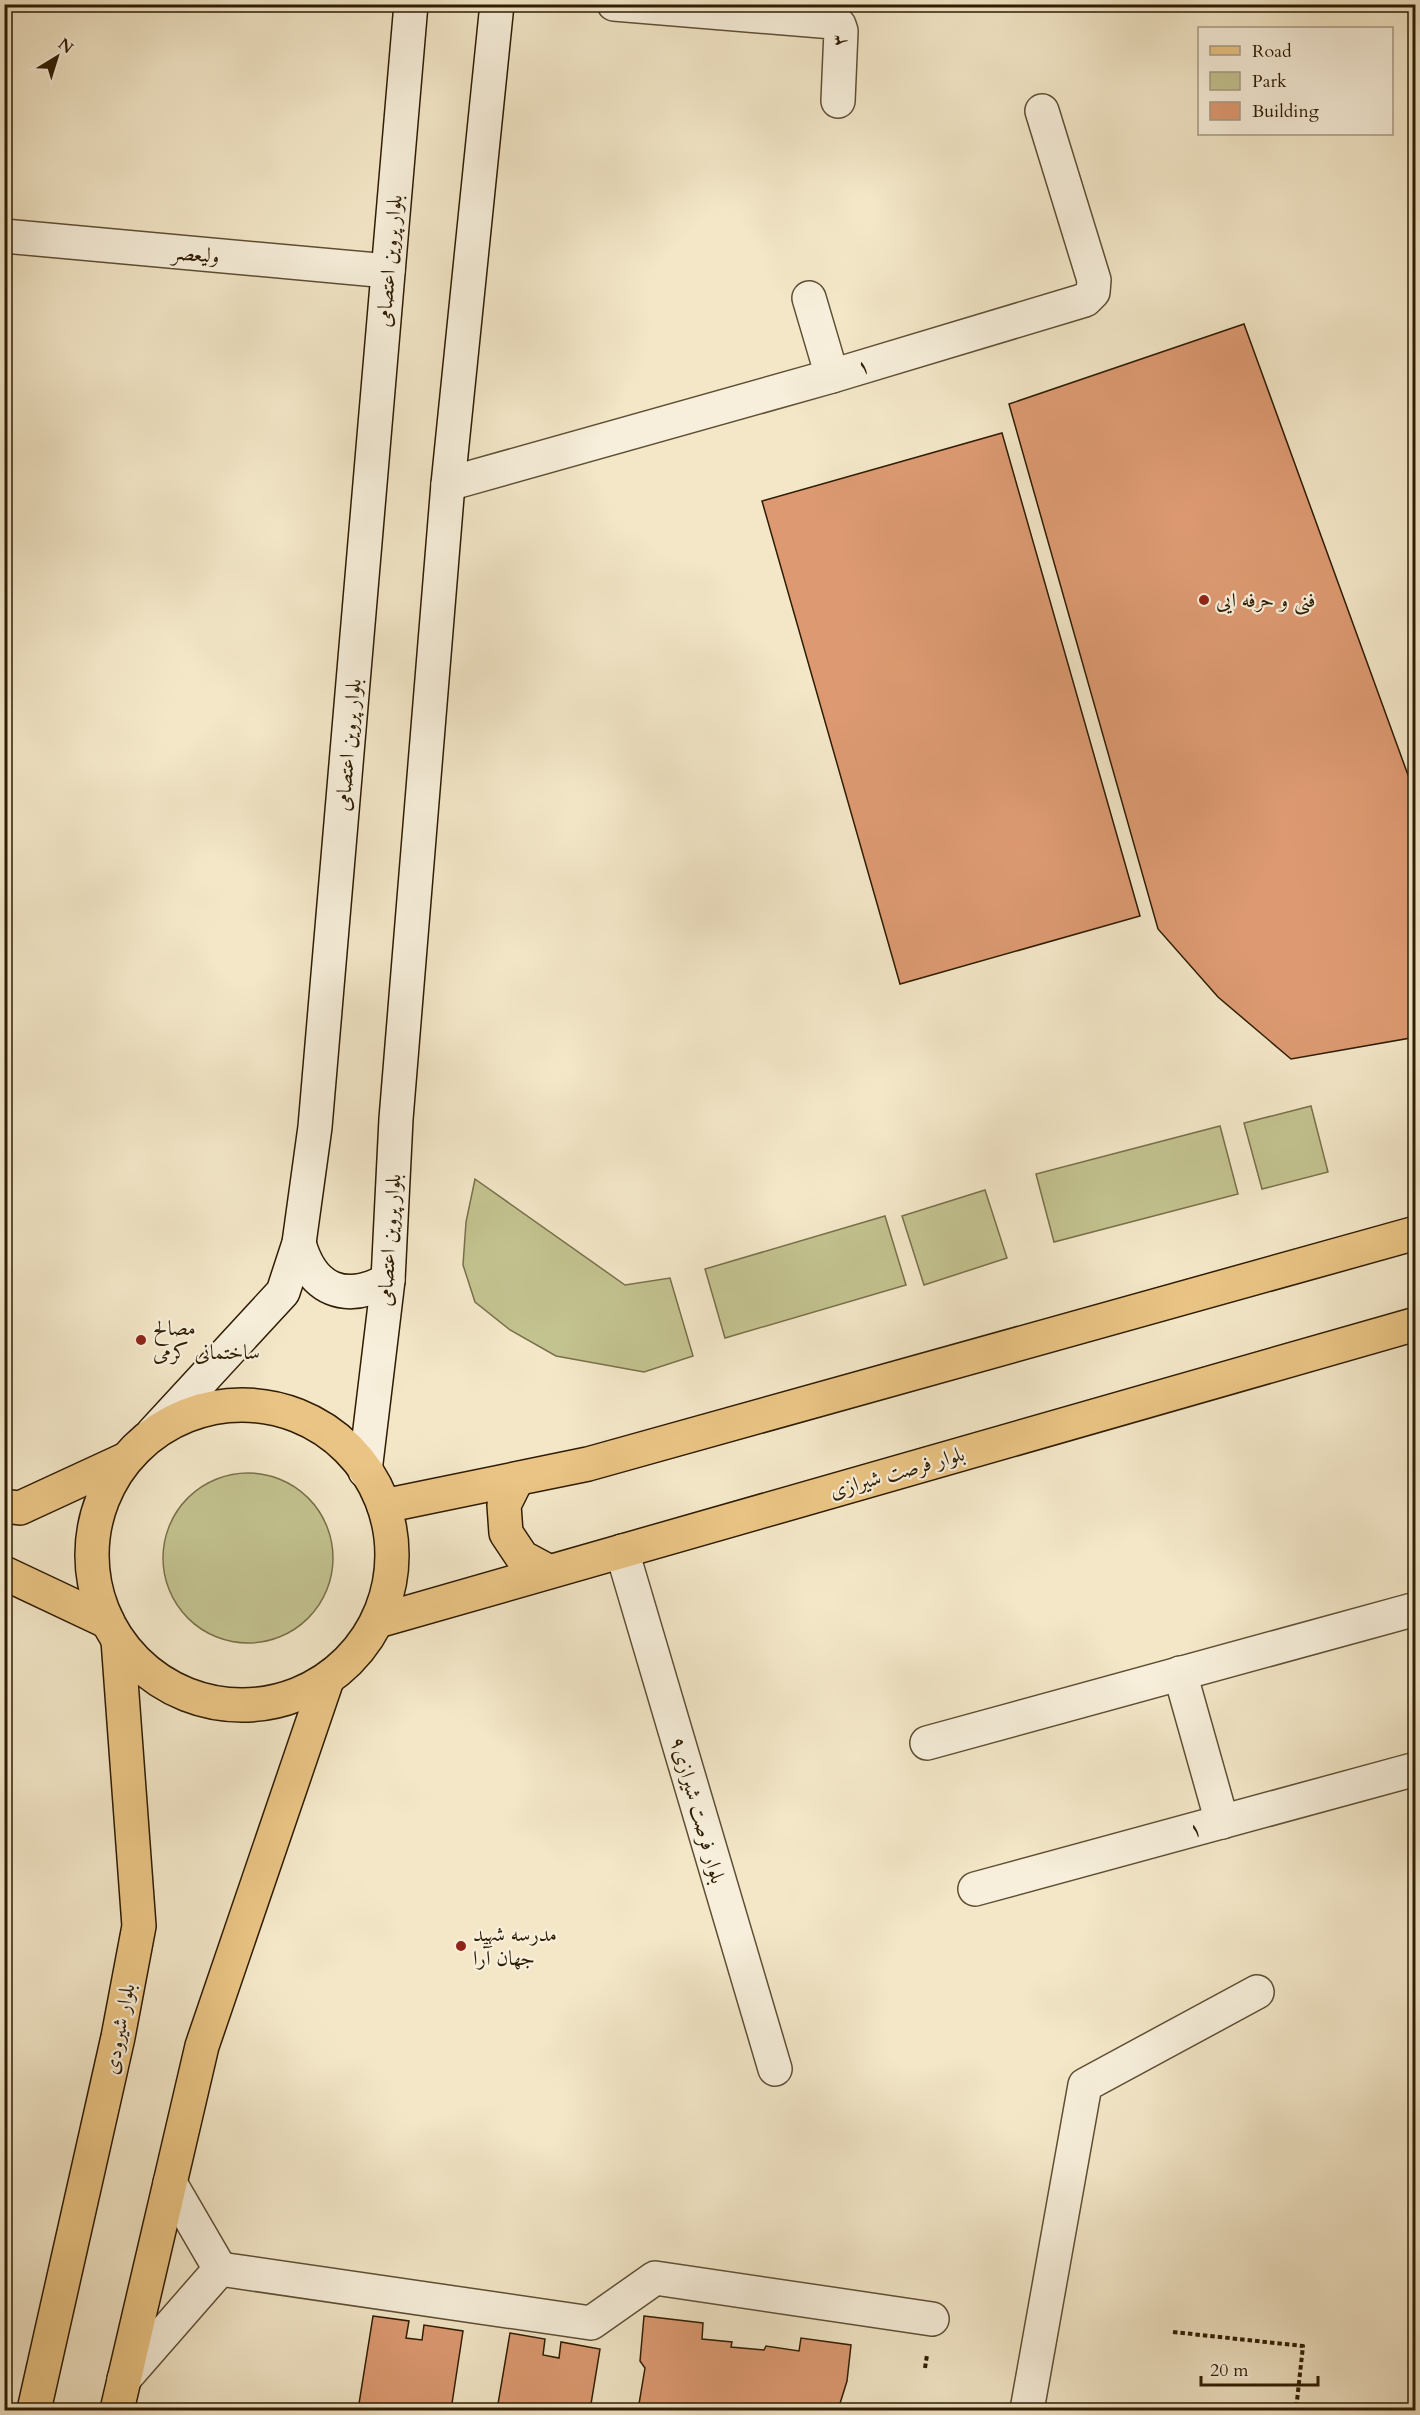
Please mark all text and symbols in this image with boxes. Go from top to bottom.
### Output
north arrow [27,27,87,87]
legend [1198,27,1393,135]
text: N [53,33,78,59]
street label: ۳ [825,33,854,47]
text: Road [1252,39,1292,64]
text: Park [1252,69,1287,94]
text: Building [1252,99,1320,124]
street label: بلوار پروین اعتصامی [369,194,410,329]
street label: ولیعصر [169,238,221,271]
street label: ۱ [853,351,873,382]
place label: فنی و حرفه ایی [1216,586,1315,615]
marker: فنی و حرفه ایی [1197,593,1211,607]
street label: بلوار پروین اعتصامی [328,678,369,813]
street label: بلوار پروین اعتصامی [370,1173,409,1307]
place label: مصالح ساختمانی کرمی [153,1314,260,1367]
marker: مصالح ساختمانی کرمی [134,1333,148,1347]
street label: بلوار فرصت شیرازی [826,1439,968,1506]
street label: ۹بلوار فرصت شیرازی [663,1733,732,1887]
street label: ۱ [1185,1814,1205,1845]
place label: مدرسه شهید جهان آرا [473,1920,557,1973]
marker: مدرسه شهید جهان آرا [454,1939,468,1953]
street label: بلوار شیرودی [96,1981,142,2077]
scale bar [1201,2349,1318,2387]
text: 20 m [1210,2358,1249,2383]

